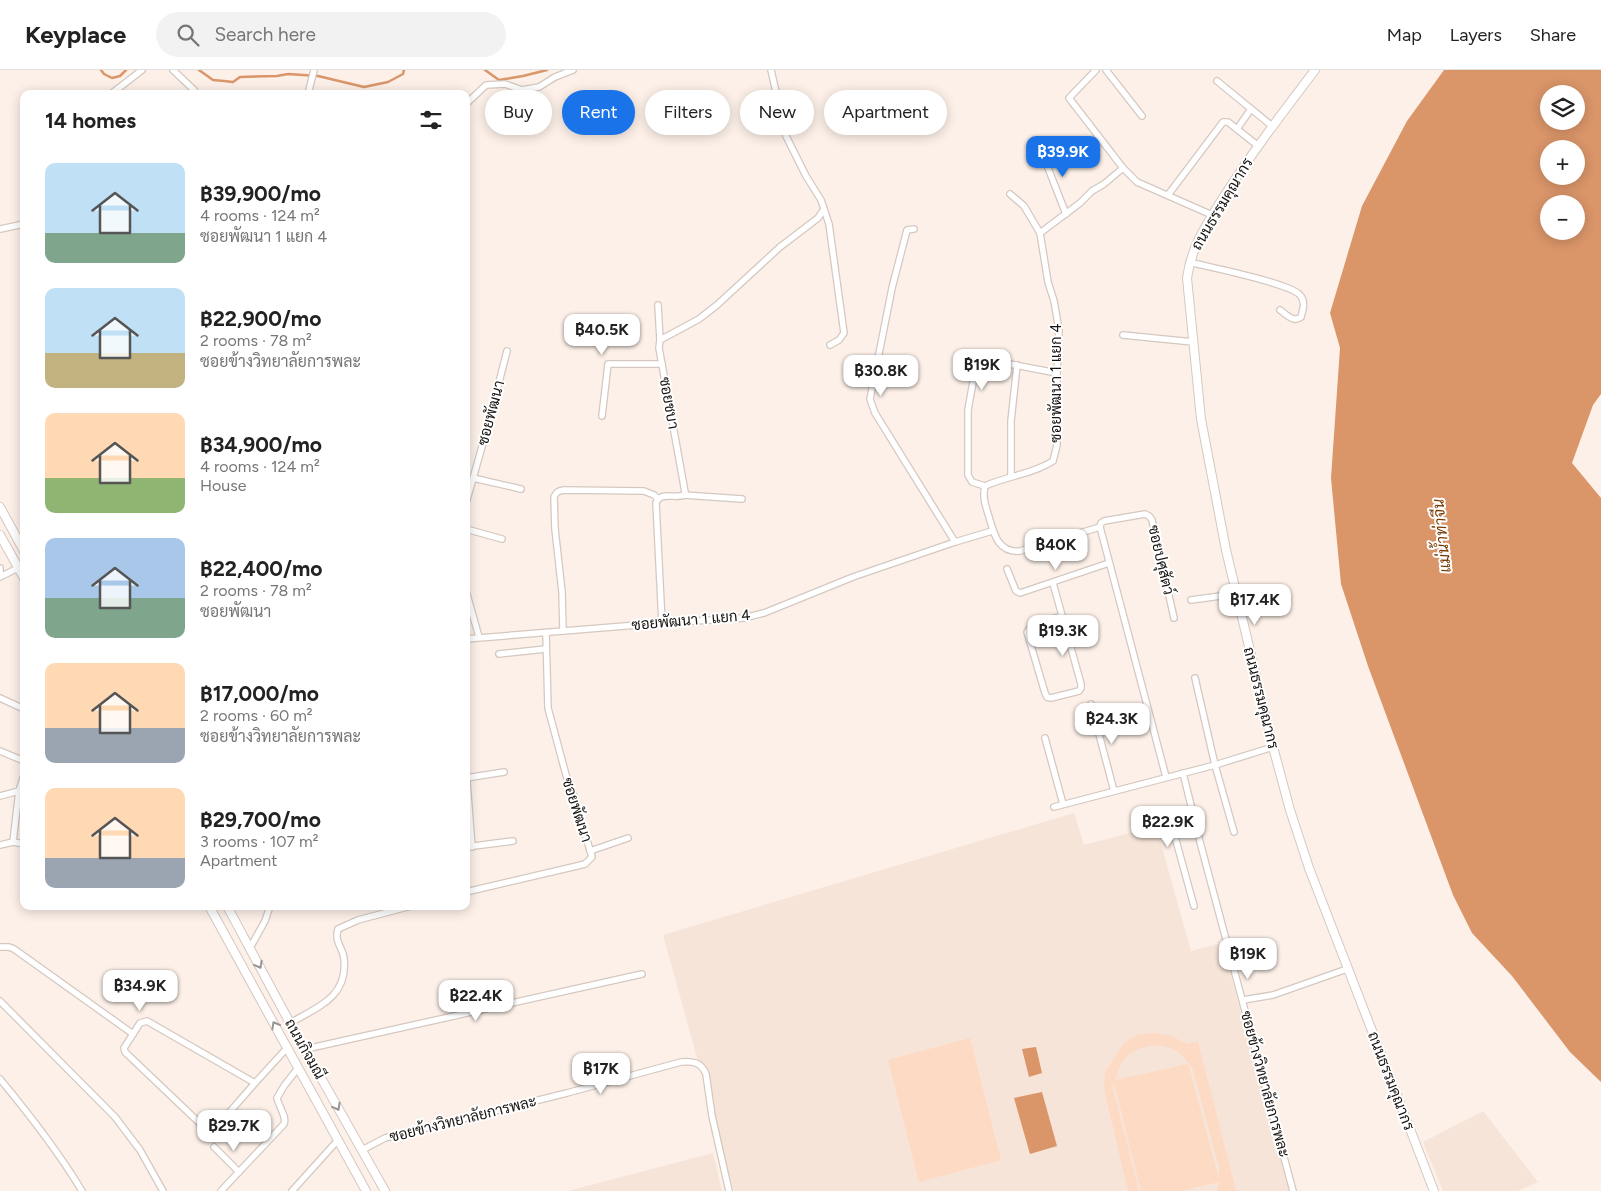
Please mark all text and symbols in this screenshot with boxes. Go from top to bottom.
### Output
search box [156,12,506,57]
text: Keyplace [25,20,126,49]
icon: search [174,21,202,49]
text: Search here [214,23,316,46]
text: Map [1387,24,1422,46]
text: Layers [1450,24,1502,46]
text: Share [1530,24,1576,46]
map controls [1540,85,1585,240]
button: layers [1540,85,1585,130]
chip: Buy [485,90,552,135]
chip: Rent [562,90,635,135]
chip: Filters [645,90,730,135]
chip: New [740,90,814,135]
chip: Apartment [824,90,947,135]
icon: filters [417,106,445,134]
text: 14 homes [45,108,136,133]
pin: ฿39.9K [1022,136,1104,178]
button: + [1540,140,1585,185]
text: ฿39.9K [1037,142,1089,161]
street label: ถนนธรรมคุณากร [1187,155,1258,254]
text: ฿39,900/mo [200,181,321,206]
icon: home [85,183,145,243]
button: − [1540,195,1585,240]
text: 4 rooms · 124 m² [200,206,320,225]
text: ซอยพัฒนา 1 แยก 4 [200,227,327,246]
text: ฿22,900/mo [200,306,321,331]
icon: home [85,308,145,368]
pin: ฿40.5K [561,314,643,356]
text: ฿40.5K [575,320,629,339]
street label: ซอยพัฒนา 1 แยก 4 [1047,323,1065,443]
text: 2 rooms · 78 m² [200,331,312,350]
pin: ฿19K [952,348,1012,391]
text: ซอยข้างวิทยาลัยการพละ [200,352,361,371]
pin: ฿30.8K [840,354,922,397]
text: ฿19K [964,355,1000,374]
text: ฿30.8K [854,361,908,380]
street label: ซอยชบา [656,376,682,430]
street label: ซอยพัฒนา [474,378,508,448]
text: ฿34,900/mo [200,432,322,457]
icon: home [85,433,145,493]
text: 4 rooms · 124 m² [200,457,320,476]
text: House [200,476,246,495]
water label: แม่น้ำท่าจีน [1423,498,1455,574]
street label: ซอยปศุสัตว์ [1142,523,1179,597]
pin: ฿40K [1026,528,1086,571]
text: ฿40K [1036,535,1076,554]
text: ฿22,400/mo [200,556,322,581]
icon: home [85,558,145,618]
text: 2 rooms · 78 m² [200,581,312,600]
pin: ฿17.4K [1214,584,1296,626]
text: ฿17.4K [1230,590,1280,609]
text: ซอยพัฒนา [200,602,271,621]
street label: ซอยพัฒนา 1 แยก 4 [631,606,751,634]
pin: ฿19.3K [1022,614,1104,657]
text: ฿19.3K [1038,621,1088,640]
street label: ถนนธรรมคุณากร [1238,645,1282,751]
text: ฿17,000/mo [200,681,319,706]
icon: home [85,683,145,743]
pin: ฿24.3K [1071,702,1153,745]
text: 2 rooms · 60 m² [200,706,313,725]
text: ฿24.3K [1086,709,1138,728]
text: ซอยข้างวิทยาลัยการพละ [200,727,361,746]
street label: ซอยพัฒนา [558,775,596,845]
pin: ฿22.9K [1127,806,1209,848]
text: ฿29,700/mo [200,807,321,832]
icon: home [85,808,145,868]
text: ฿22.9K [1142,812,1194,831]
text: 3 rooms · 107 m² [200,832,318,851]
text: Apartment [200,851,277,870]
pin: ฿19K [1218,938,1278,980]
text: ฿19K [1230,944,1266,963]
one-way arrow [253,959,263,968]
pin: ฿34.9K [99,970,181,1012]
text: ฿34.9K [114,976,166,995]
pin: ฿22.4K [435,980,517,1022]
text: ฿22.4K [450,986,502,1005]
street label: ซอยข้างวิทยาลัยการพละ [1237,1008,1294,1159]
street label: ถนนกิจมณี [281,1015,330,1082]
one-way arrow [271,1022,281,1031]
street label: ถนนธรรมคุณากร [1362,1029,1418,1134]
pin: ฿17K [571,1052,631,1095]
text: ฿17K [583,1059,619,1078]
street label: ซอยข้างวิทยาลัยการพละ [387,1091,538,1146]
one-way arrow [331,1102,341,1111]
pin: ฿29.7K [193,1110,275,1152]
text: ฿29.7K [208,1116,260,1135]

